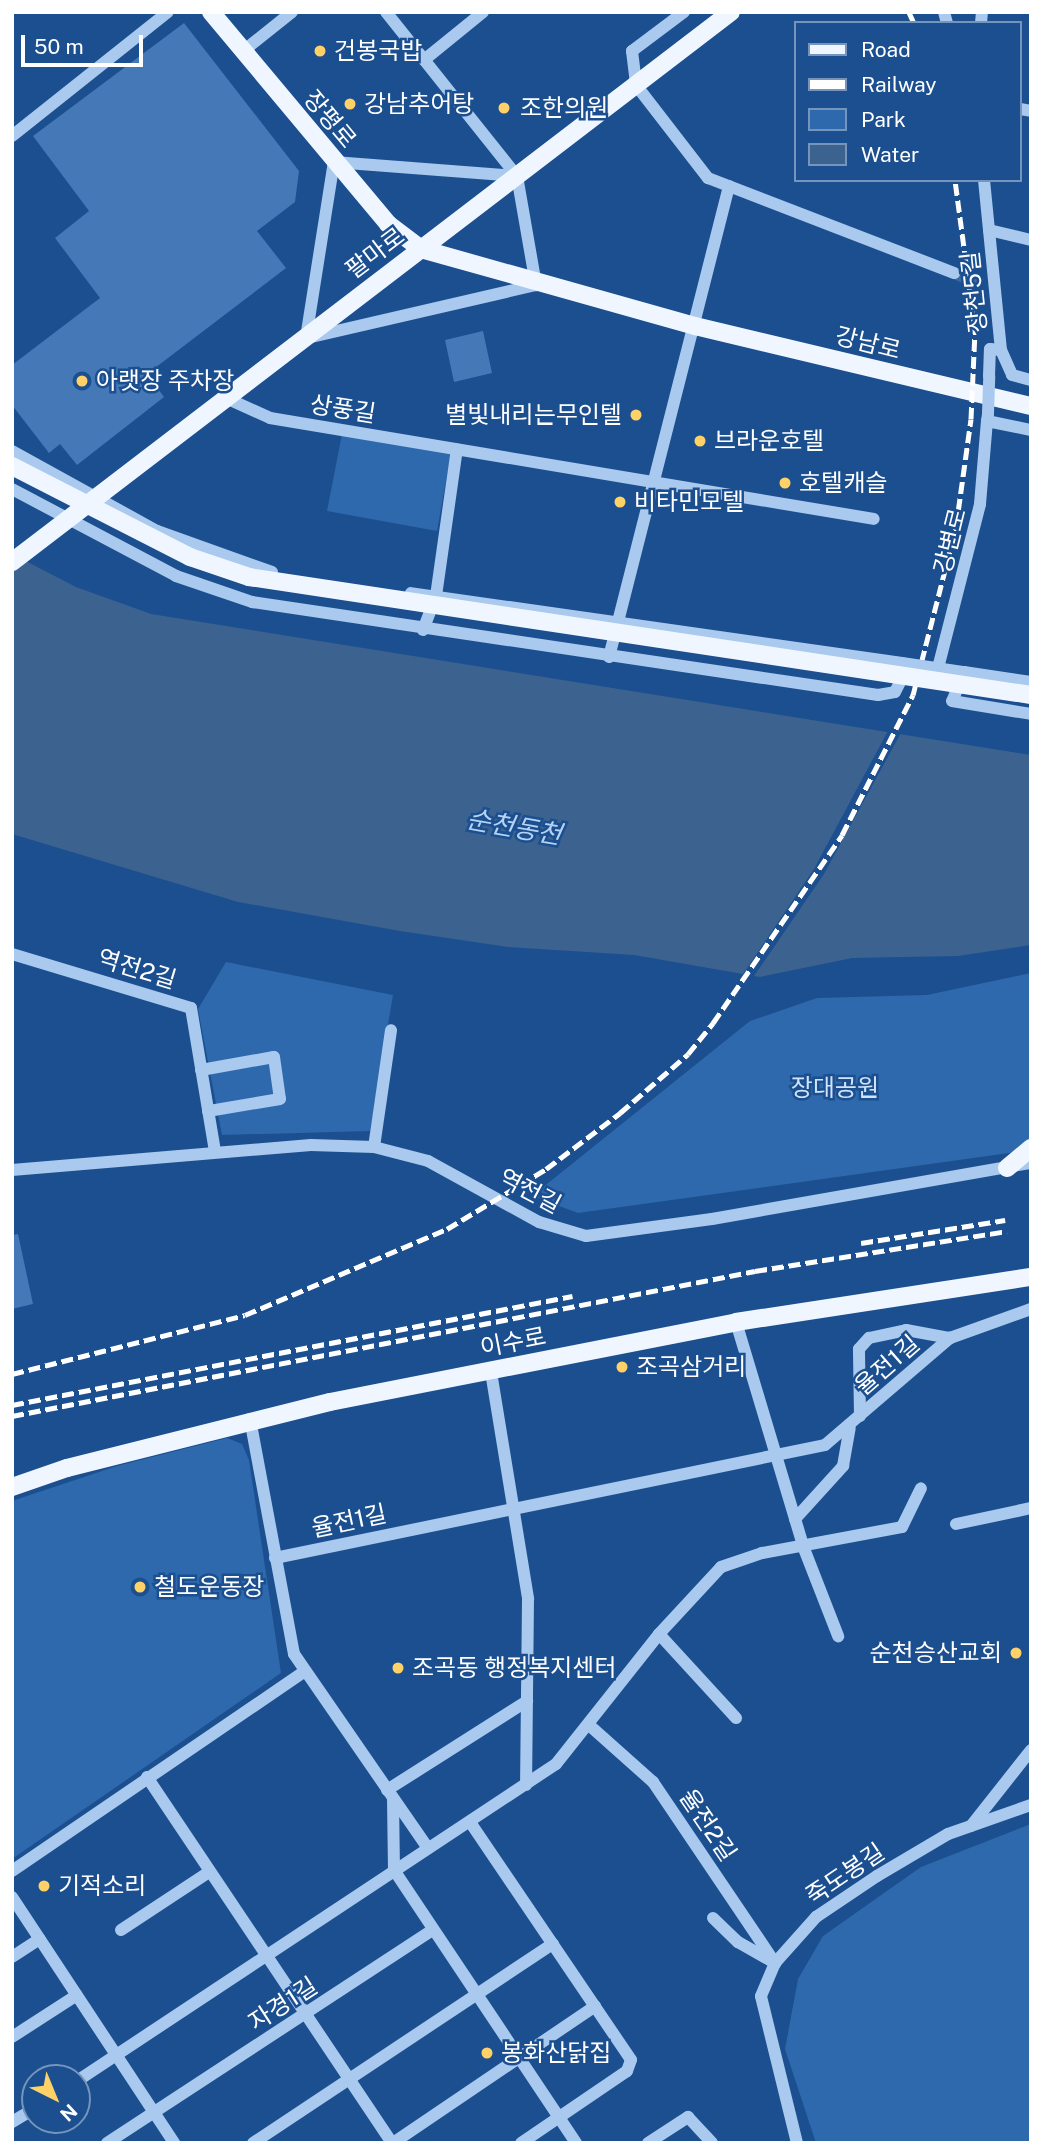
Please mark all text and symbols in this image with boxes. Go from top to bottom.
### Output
scale bar [24,21,147,65]
legend [794,21,1022,182]
text: 50 m [34,34,84,59]
place label: 건봉국밥 [334,37,422,65]
text: Road [861,37,911,62]
marker: 건봉국밥 [312,43,328,59]
text: Railway [861,72,937,97]
street label: 장평로 [298,84,362,154]
place label: 강남추어탕 [364,90,474,118]
place label: 조한의원 [520,94,608,122]
marker: 강남추어탕 [342,96,358,112]
marker: 조한의원 [494,98,514,118]
text: Park [861,107,906,132]
text: Water [861,142,919,167]
street label: 팔마로 [340,222,410,284]
street label: 장천5길 [955,250,993,334]
street label: 강남로 [832,321,904,365]
place label: 아랫장 주차장 [96,367,234,395]
marker: 아랫장 주차장 [74,373,90,389]
street label: 상풍길 [308,390,378,428]
place label: 별빛내리는무인텔 [445,401,622,429]
marker: 별빛내리는무인텔 [628,407,644,423]
place label: 브라운호텔 [714,427,824,455]
marker: 브라운호텔 [692,433,708,449]
place label: 호텔캐슬 [799,469,887,497]
marker: 호텔캐슬 [777,475,793,491]
place label: 비타민모텔 [634,488,744,516]
marker: 비타민모텔 [612,494,628,510]
street label: 강변로 [928,505,972,577]
water label: 순천동천 [464,803,564,851]
street label: 역전2길 [94,943,180,995]
park label: 장대공원 [791,1074,879,1102]
street label: 역전길 [494,1163,566,1219]
street label: 이수로 [478,1322,548,1362]
street label: 율전1길 [849,1329,925,1401]
place label: 조곡삼거리 [636,1353,746,1381]
marker: 조곡삼거리 [614,1359,630,1375]
street label: 율전1길 [309,1499,389,1543]
place label: 철도운동장 [154,1573,264,1601]
marker: 철도운동장 [132,1579,148,1595]
place label: 순천승산교회 [870,1639,1002,1667]
marker: 순천승산교회 [1008,1645,1024,1661]
place label: 조곡동 행정복지센터 [412,1654,617,1682]
marker: 조곡동 행정복지센터 [390,1660,406,1676]
street label: 율전2길 [674,1784,742,1866]
street label: 죽도봉길 [800,1837,890,1911]
place label: 기적소리 [58,1872,146,1900]
marker: 기적소리 [36,1878,52,1894]
street label: 자경1길 [243,1971,323,2037]
place label: 봉화산닭집 [501,2039,611,2067]
marker: 봉화산닭집 [479,2045,495,2061]
north arrow [21,2064,91,2134]
text: N [56,2100,82,2126]

